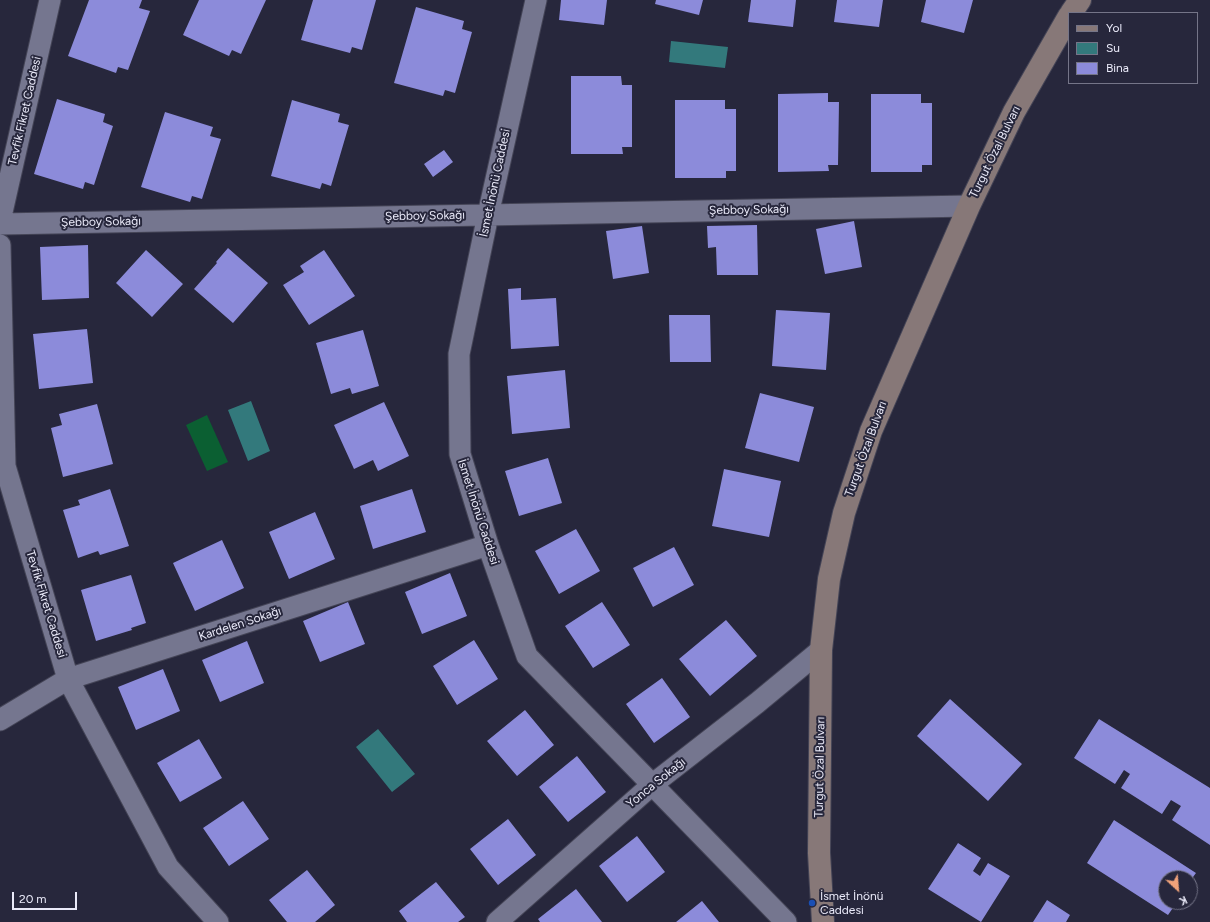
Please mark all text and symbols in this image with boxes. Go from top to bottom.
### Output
legend [1068,12,1198,84]
text: Yol [1106,21,1122,35]
text: Su [1106,41,1120,55]
street label: Tevfik Fikret Caddesi [5,55,45,167]
text: Bina [1106,61,1129,75]
street label: Turgut Özal Bulvarı [966,104,1024,200]
street label: İsmet İnönü Caddesi [477,128,513,238]
street label: Şebboy Sokağı [709,202,789,218]
street label: Şebboy Sokağı [385,208,465,224]
street label: Şebboy Sokağı [61,214,141,230]
street label: Turgut Özal Bulvarı [842,399,890,499]
street label: İsmet İnönü Caddesi [454,457,502,567]
street label: Tevfik Fikret Caddesi [23,549,69,659]
street label: Kardelen Sokağı [197,604,283,644]
street label: Turgut Özal Bulvarı [812,717,828,817]
street label: Yonca Sokağı [624,755,688,811]
north arrow [1158,870,1198,910]
scale bar [14,884,79,910]
place label: İsmet İnönü Caddesi [820,889,883,917]
text: 20 m [19,892,47,906]
text: K [1177,893,1189,908]
marker: İsmet İnönü Caddesi [807,898,817,908]

